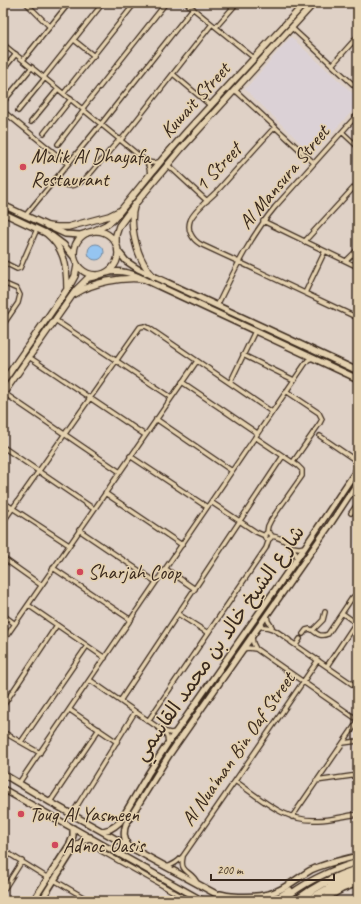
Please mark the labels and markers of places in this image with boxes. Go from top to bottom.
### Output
place label: Malik Al Dhayafa Restaurant [31,144,152,192]
marker: Malik Al Dhayafa Restaurant [18,162,28,172]
place label: Sharjah Coop [88,560,182,585]
marker: Sharjah Coop [75,567,85,577]
place label: Touq Al Yasmeen [29,802,140,827]
marker: Touq Al Yasmeen [16,809,26,819]
place label: Adnoc Oasis [63,833,147,858]
marker: Adnoc Oasis [50,840,60,850]

